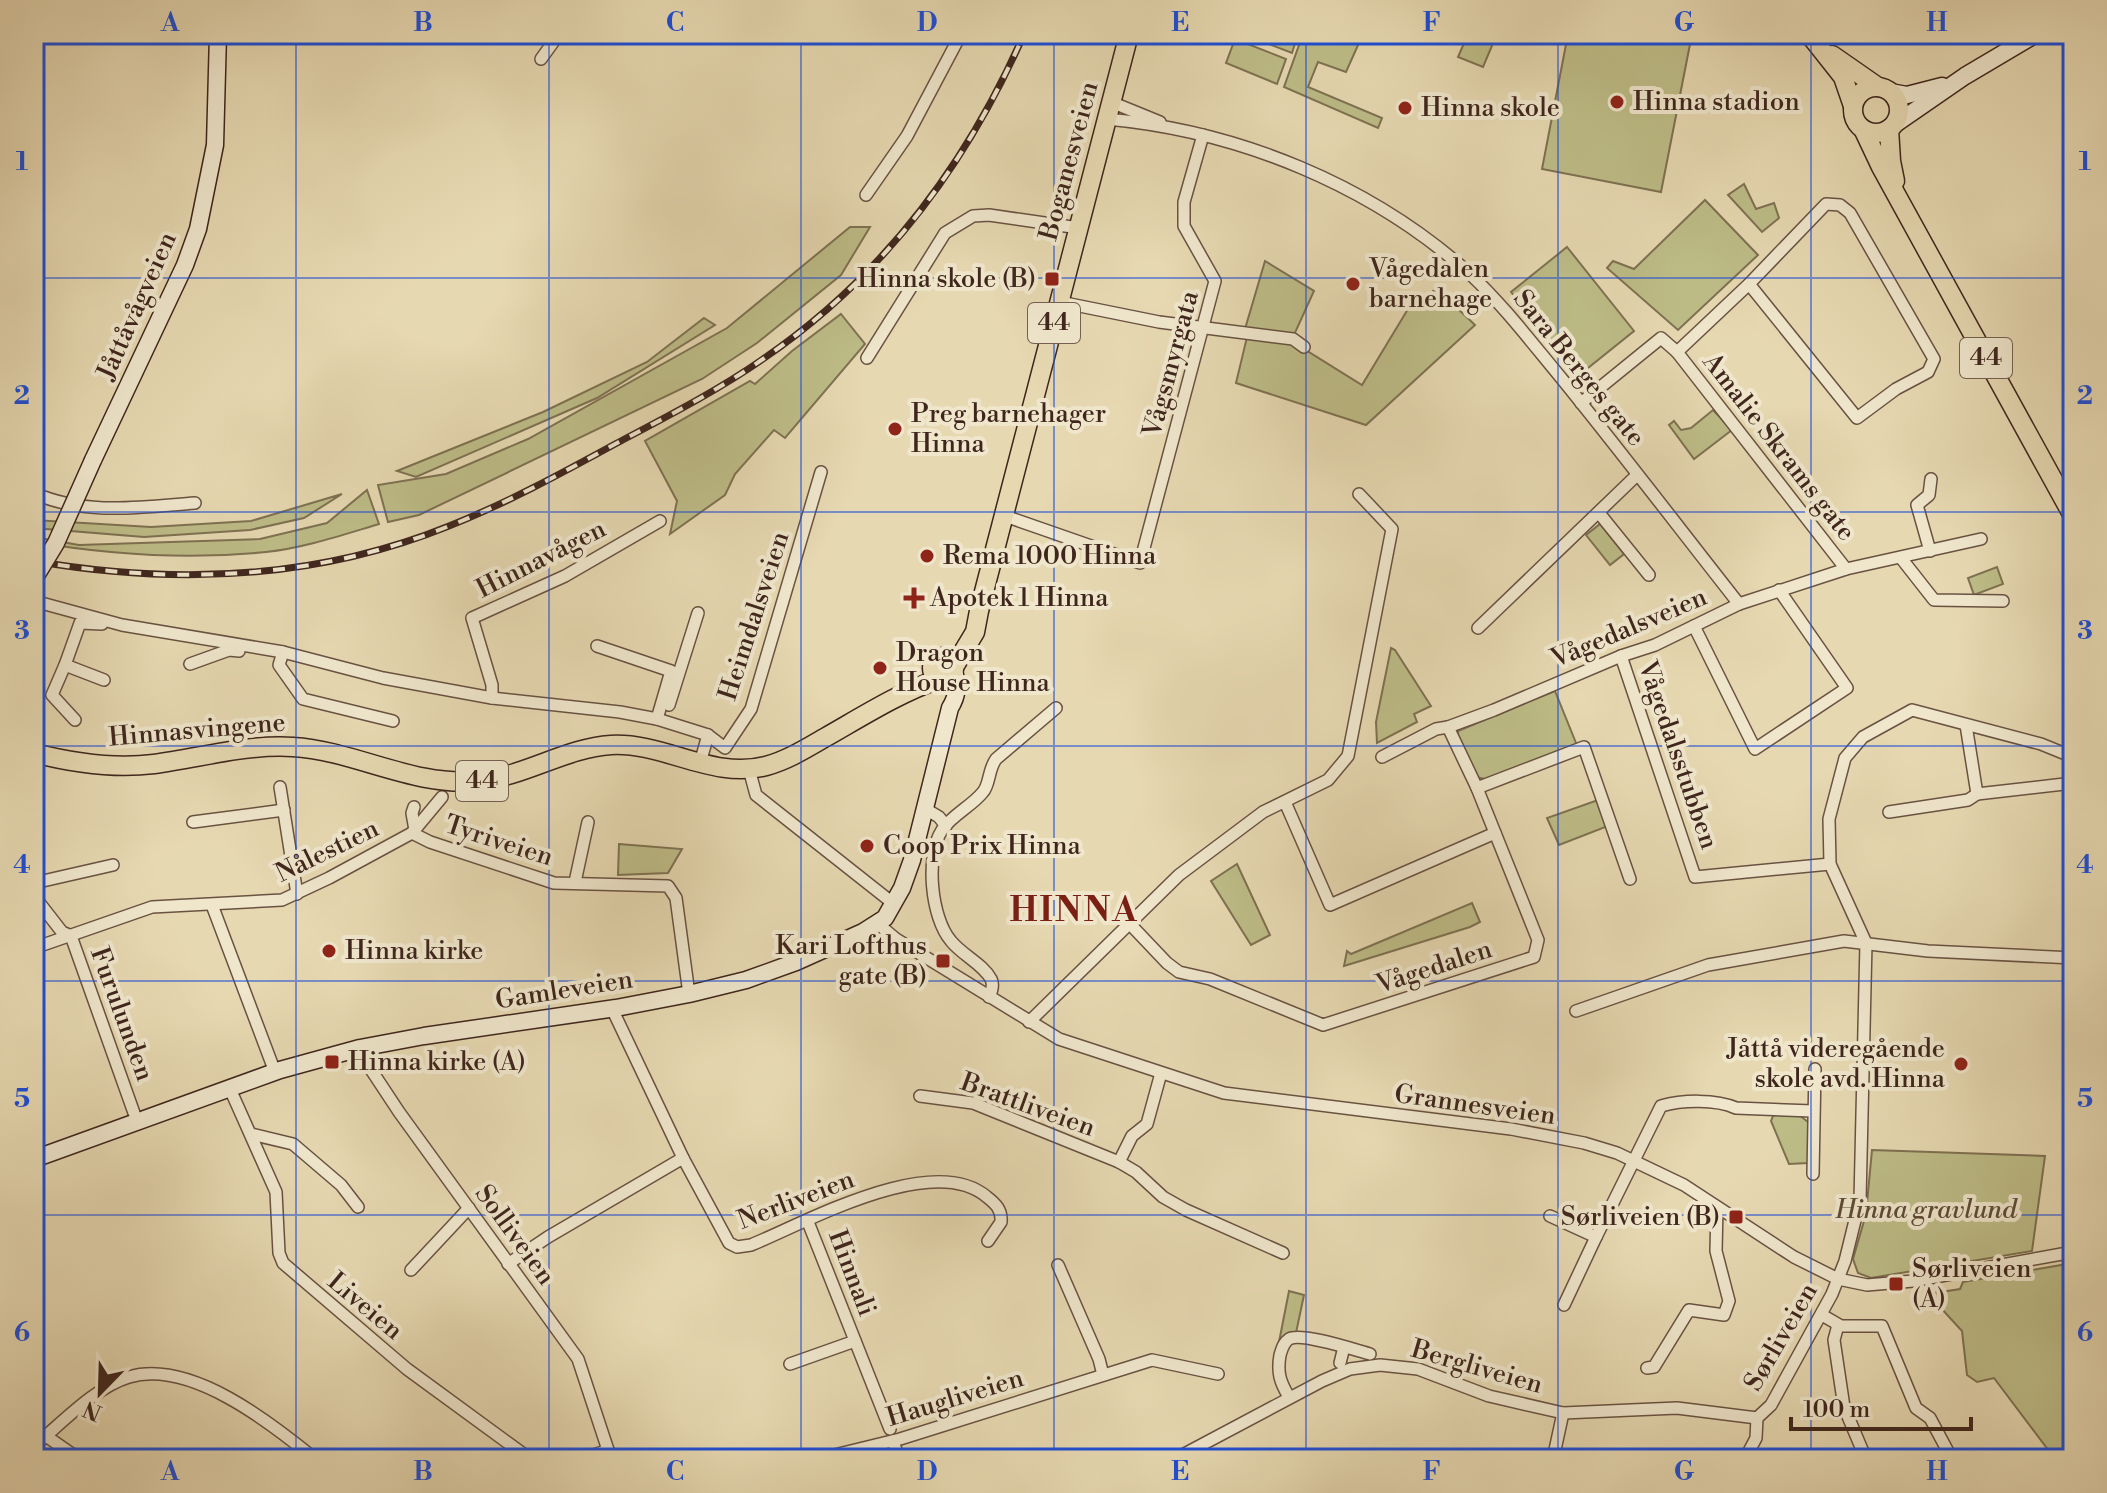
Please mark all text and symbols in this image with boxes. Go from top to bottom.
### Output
text: A [160,7,180,39]
text: B [413,7,433,39]
text: C [666,7,684,39]
text: D [917,7,937,39]
text: E [1171,7,1189,39]
text: F [1423,7,1441,39]
text: G [1674,7,1695,39]
text: H [1926,7,1948,39]
street label: Boganesveien [1032,78,1106,245]
place label: Hinna stadion [1633,86,1800,118]
place label: Hinna skole [1421,92,1560,124]
marker: Hinna stadion [1608,93,1626,111]
marker: Hinna skole [1396,99,1414,117]
text: 1 [16,146,29,178]
text: 1 [2079,146,2092,178]
street label: Jåttåvågveien [90,227,184,386]
place label: Vågedalen barnehage [1368,253,1492,315]
place label: Hinna skole (B) [857,263,1036,295]
marker: Hinna skole (B) [1043,270,1061,288]
marker: Vågedalen barnehage [1344,275,1362,293]
street label: Sara Berges gate [1506,283,1652,453]
street label: Vågsmyrgata [1136,287,1206,442]
road number: 44 [1028,303,1080,343]
road number: 44 [1960,338,2012,378]
street label: Amalie Skrams gate [1695,346,1862,547]
text: 2 [14,380,30,412]
text: 2 [2077,380,2093,412]
place label: Preg barnehager Hinna [911,398,1106,460]
marker: Preg barnehager Hinna [886,420,904,438]
street label: Hinnavågen [471,513,611,605]
street label: Heimdalsveien [712,527,796,705]
place label: Rema 1000 Hinna [943,540,1157,572]
marker: Rema 1000 Hinna [918,547,936,565]
street label: Vågedalsveien [1545,581,1712,676]
place label: Apotek 1 Hinna [929,582,1109,614]
marker: Apotek 1 Hinna [905,589,923,607]
text: 3 [14,615,30,647]
text: 3 [2077,615,2093,647]
place label: Dragon House Hinna [896,637,1051,699]
street label: Vågedalsstubben [1631,656,1725,853]
marker: Dragon House Hinna [871,659,889,677]
street label: Hinnasvingene [107,706,287,754]
road number: 44 [456,761,508,801]
street label: Tyriveien [441,808,557,874]
street label: Nålestien [270,812,384,890]
place label: Coop Prix Hinna [883,830,1081,862]
marker: Coop Prix Hinna [858,837,876,855]
text: 4 [13,849,31,881]
text: 4 [2076,849,2094,881]
district label: HINNA [1009,890,1139,932]
place label: Kari Lofthus gate (B) [775,930,927,992]
street label: Vågedalen [1371,933,1496,1001]
place label: Hinna kirke [345,935,483,967]
marker: Hinna kirke [320,942,338,960]
street label: Furulunden [83,943,161,1085]
marker: Kari Lofthus gate (B) [934,952,952,970]
street label: Gamleveien [493,963,635,1017]
place label: Jåttå videregående skole avd. Hinna [1726,1033,1946,1095]
place label: Hinna kirke (A) [348,1046,526,1078]
marker: Hinna kirke (A) [323,1053,341,1071]
marker: Jåttå videregående skole avd. Hinna [1952,1055,1970,1073]
street label: Brattliveien [956,1066,1099,1144]
street label: Grannesveien [1392,1078,1558,1132]
text: 5 [14,1083,30,1115]
text: 5 [2077,1083,2093,1115]
street label: Nerliveien [733,1163,859,1237]
street label: Solliveien [468,1179,562,1291]
park label: Hinna gravlund [1834,1194,2018,1226]
place label: Sørliveien (B) [1561,1201,1720,1233]
marker: Sørliveien (B) [1727,1208,1745,1226]
street label: Hinnali [821,1225,883,1321]
place label: Sørliveien (A) [1912,1253,2032,1315]
street label: Liveien [321,1265,409,1347]
marker: Sørliveien (A) [1887,1275,1905,1293]
street label: Sørliveien [1737,1277,1825,1397]
text: 6 [14,1317,30,1349]
text: 6 [2077,1317,2093,1349]
street label: Bergliveien [1407,1333,1546,1401]
north arrow [60,1353,140,1433]
street label: Haugliveien [883,1362,1027,1434]
scale bar [1791,1381,1971,1431]
text: N [79,1394,106,1426]
text: 100 m [1803,1395,1870,1425]
text: A [160,1456,180,1488]
text: B [413,1456,433,1488]
text: C [666,1456,684,1488]
text: D [917,1456,937,1488]
text: E [1171,1456,1189,1488]
text: F [1423,1456,1441,1488]
text: G [1674,1456,1695,1488]
text: H [1926,1456,1948,1488]

